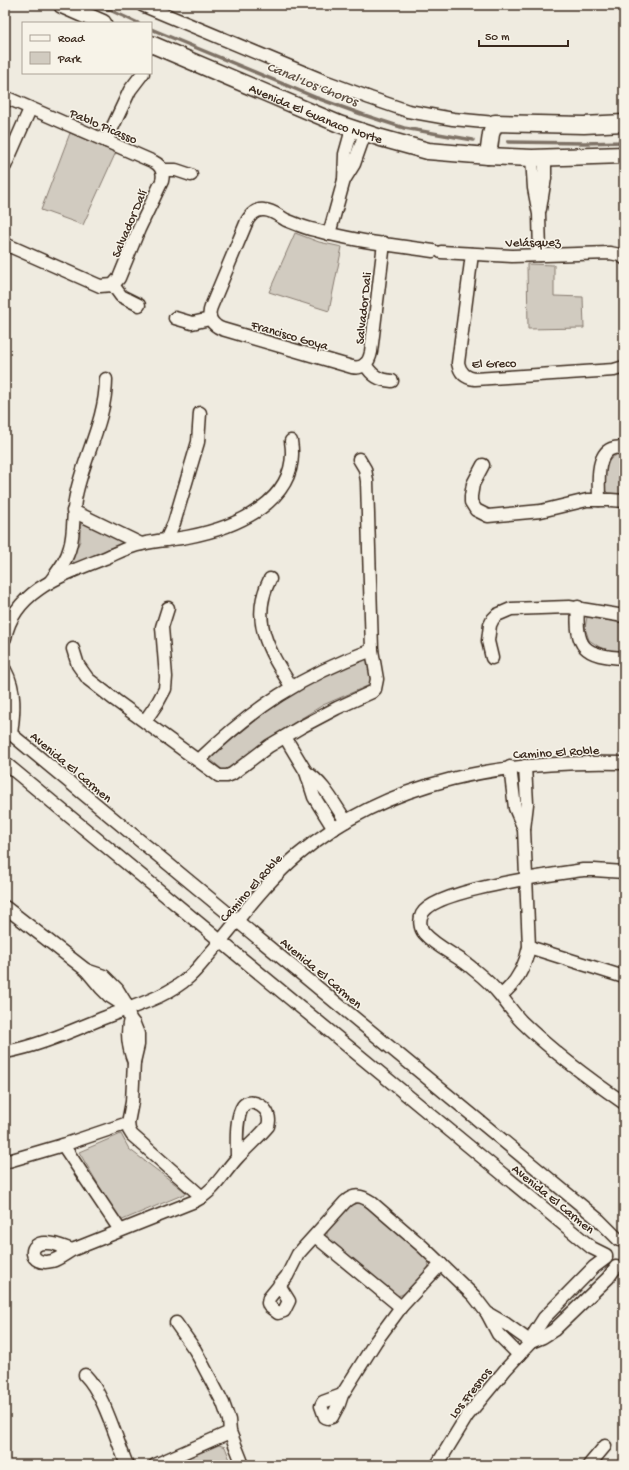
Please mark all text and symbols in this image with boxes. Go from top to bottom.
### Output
legend [22,22,152,74]
scale bar [479,22,568,48]
text: 50 m [485,31,510,45]
text: Road [58,33,85,47]
text: Park [57,53,83,67]
water label: Canal Los Choros [264,59,362,112]
street label: Avenida El Guanaco Norte [246,82,384,148]
street label: Pablo Picasso [66,106,139,148]
street label: Salvador Dalí [109,187,152,260]
street label: Velásquez [504,235,562,251]
street label: Salvador Dali [353,271,376,345]
street label: Francisco Goya [248,318,330,355]
street label: El Greco [472,357,517,372]
street label: Avenida El Carmen [26,729,115,807]
street label: Camino El Roble [513,744,600,763]
street label: Camino El Roble [217,851,287,926]
street label: Avenida El Carmen [276,935,365,1013]
street label: Avenida El Carmen [508,1162,597,1238]
street label: Los Fresnos [447,1364,496,1422]

